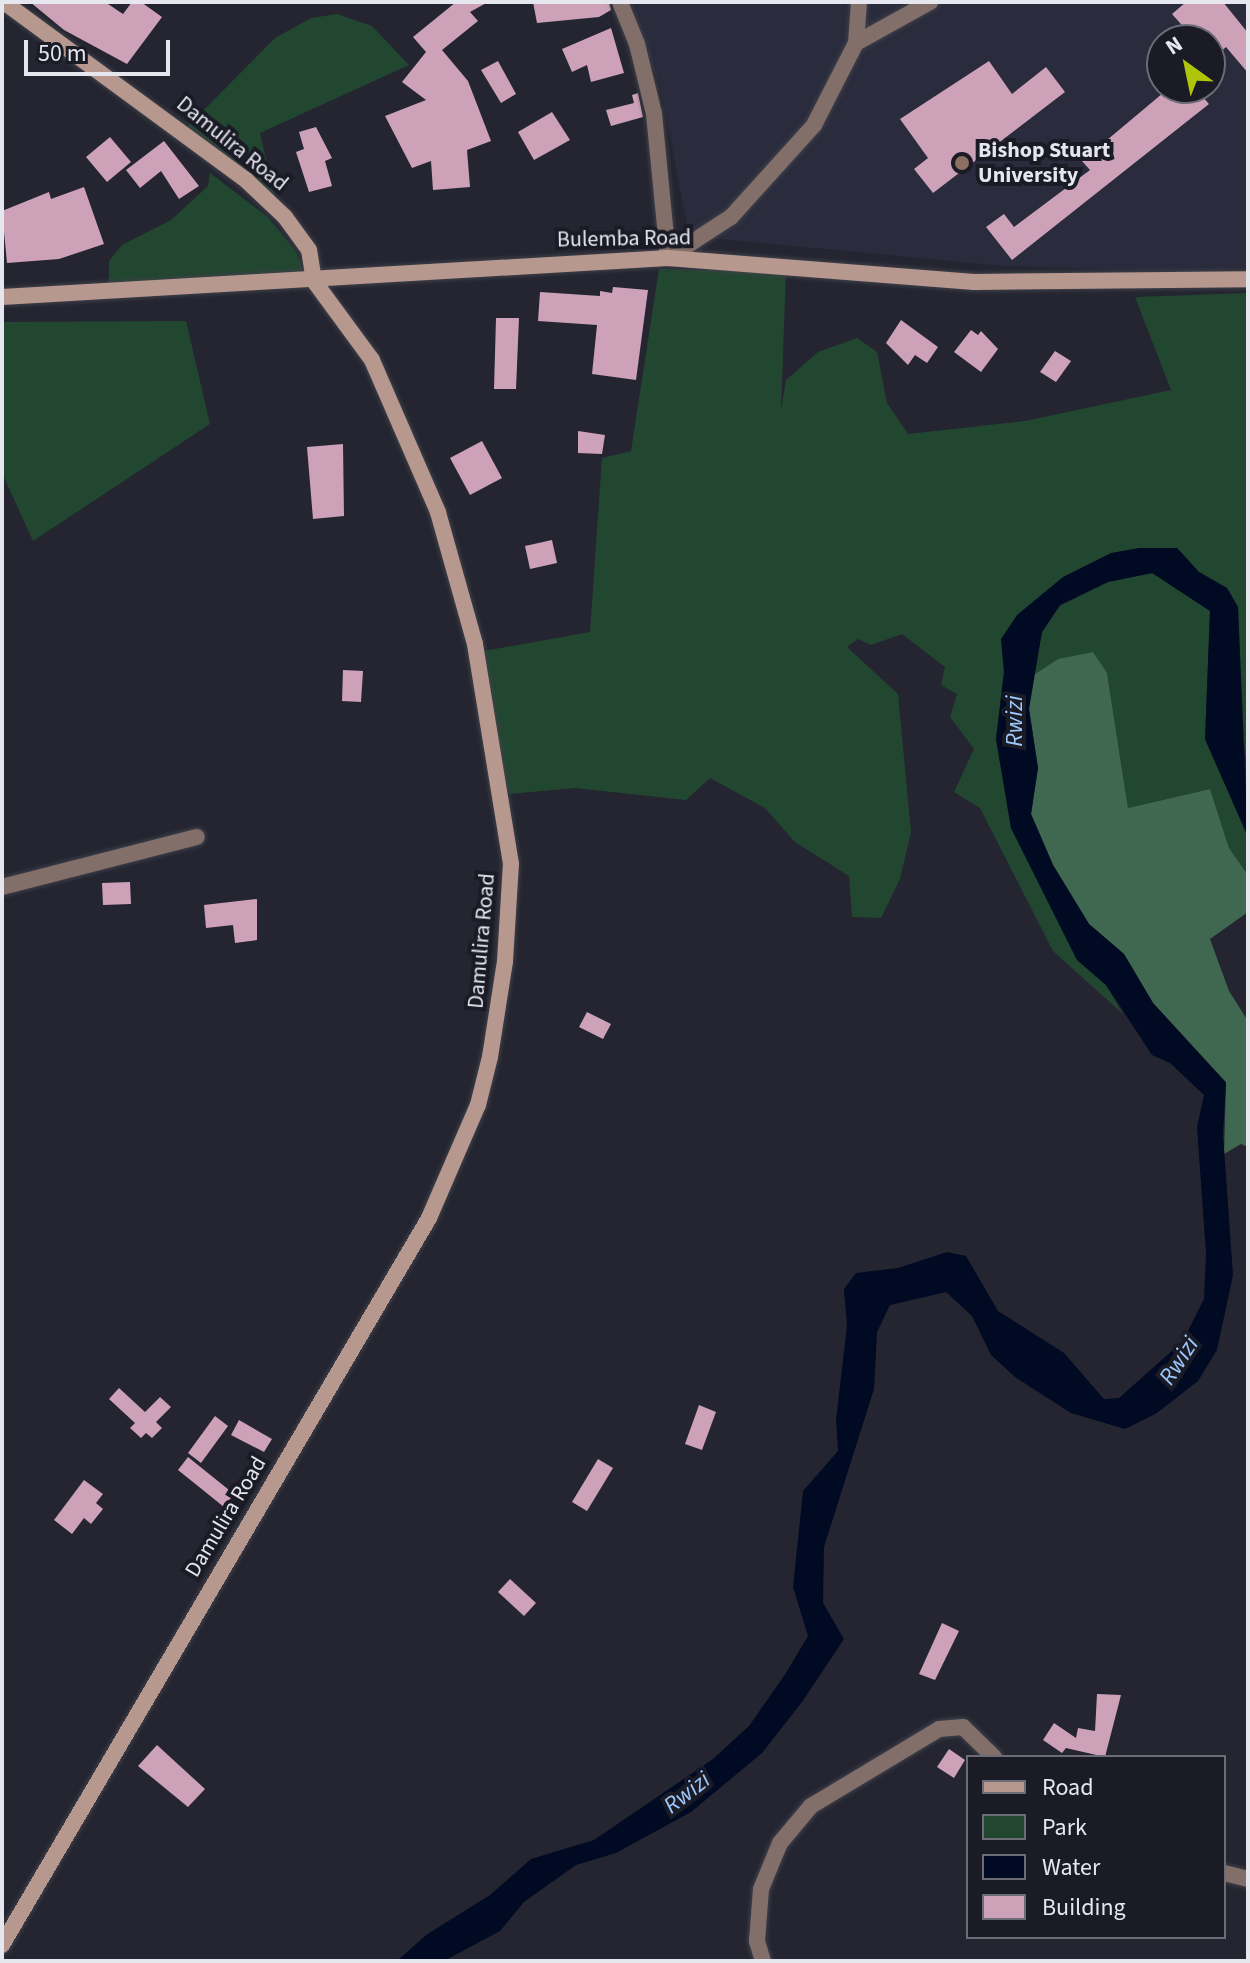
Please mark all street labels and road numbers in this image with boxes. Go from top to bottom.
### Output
street label: Damulira Road [171,91,293,197]
street label: Bulemba Road [557,225,691,253]
street label: Damulira Road [463,872,501,1010]
street label: Damulira Road [180,1452,272,1582]

